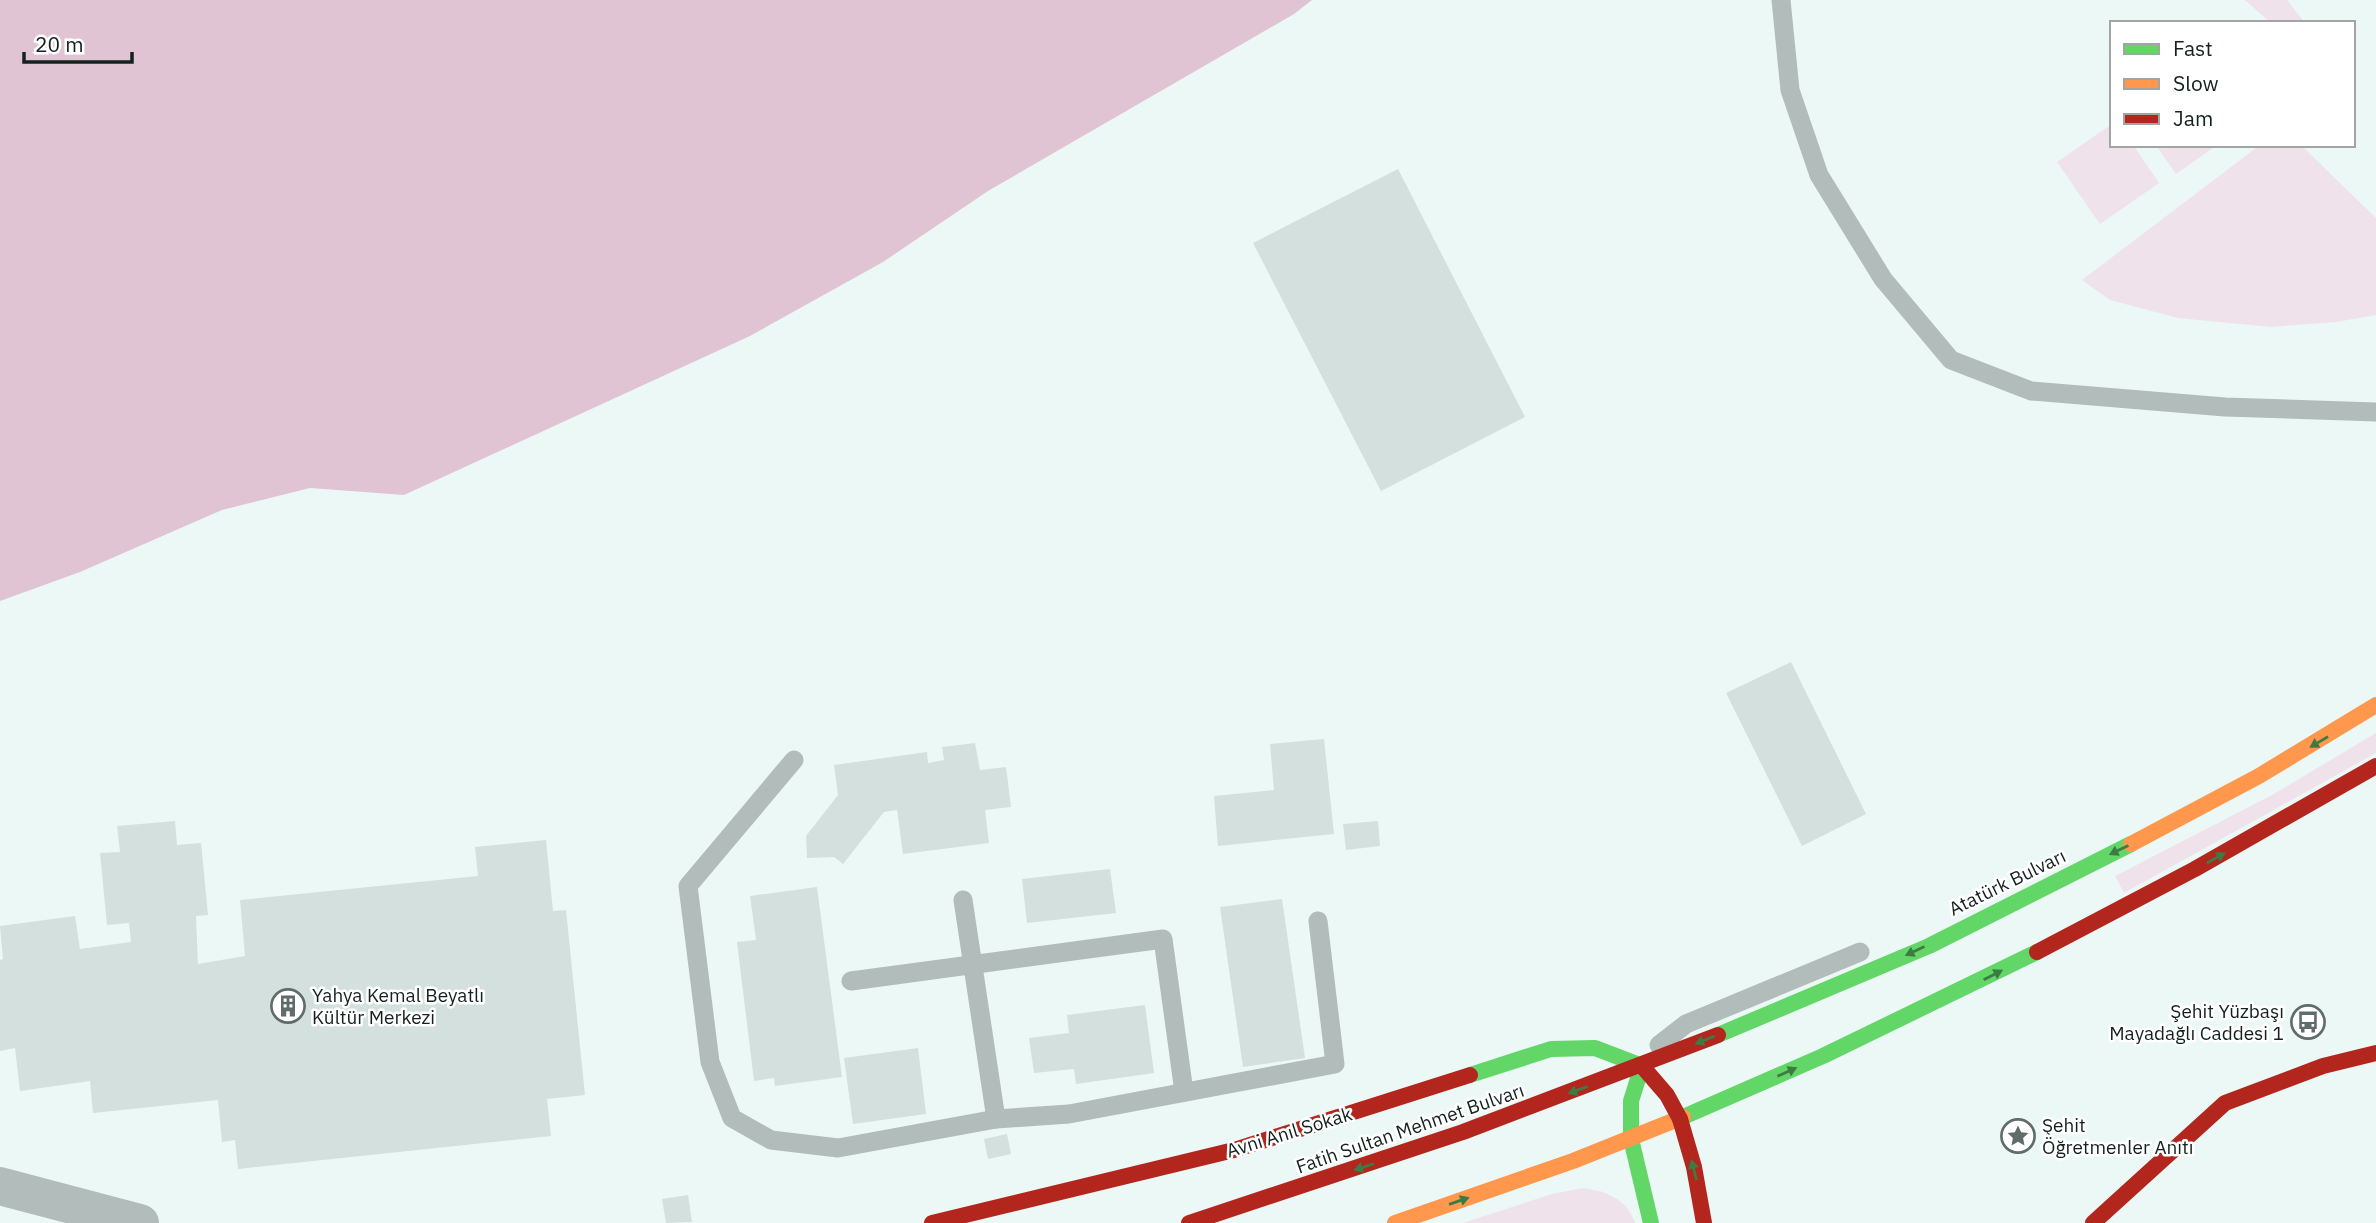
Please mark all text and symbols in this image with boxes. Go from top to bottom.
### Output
scale bar [24,21,133,65]
legend [2110,21,2355,147]
text: 20 m [35,30,84,58]
text: Fast [2173,34,2213,62]
text: Slow [2173,69,2219,97]
text: Jam [2173,104,2213,132]
one-way arrow [2309,736,2328,748]
street label: Atatürk Bulvarı [1945,843,2069,921]
one-way arrow [2109,845,2129,856]
one-way arrow [2206,852,2226,864]
one-way arrow [1905,946,1925,957]
one-way arrow [1983,970,2003,981]
place label: Yahya Kemal Beyatlı Kültür Merkezi [312,983,484,1029]
building icon: Yahya Kemal Beyatlı Kültür Merkezi [269,987,307,1025]
place label: Şehit Yüzbaşı Mayadağlı Caddesi 1 [2109,999,2284,1045]
bus stop icon: Şehit Yüzbaşı Mayadağlı Caddesi 1 [2289,1003,2327,1041]
one-way arrow [1695,1035,1716,1046]
one-way arrow [1777,1066,1797,1078]
street label: Fatih Sultan Mehmet Bulvarı [1293,1078,1527,1178]
one-way arrow [1568,1085,1589,1096]
street label: Avni Anıl Sokak [1223,1101,1355,1163]
place label: Şehit Öğretmenler Anıtı [2042,1113,2194,1159]
place icon: Şehit Öğretmenler Anıtı [1999,1117,2037,1155]
one-way arrow [1688,1159,1699,1181]
one-way arrow [1353,1162,1374,1173]
one-way arrow [1449,1195,1470,1206]

